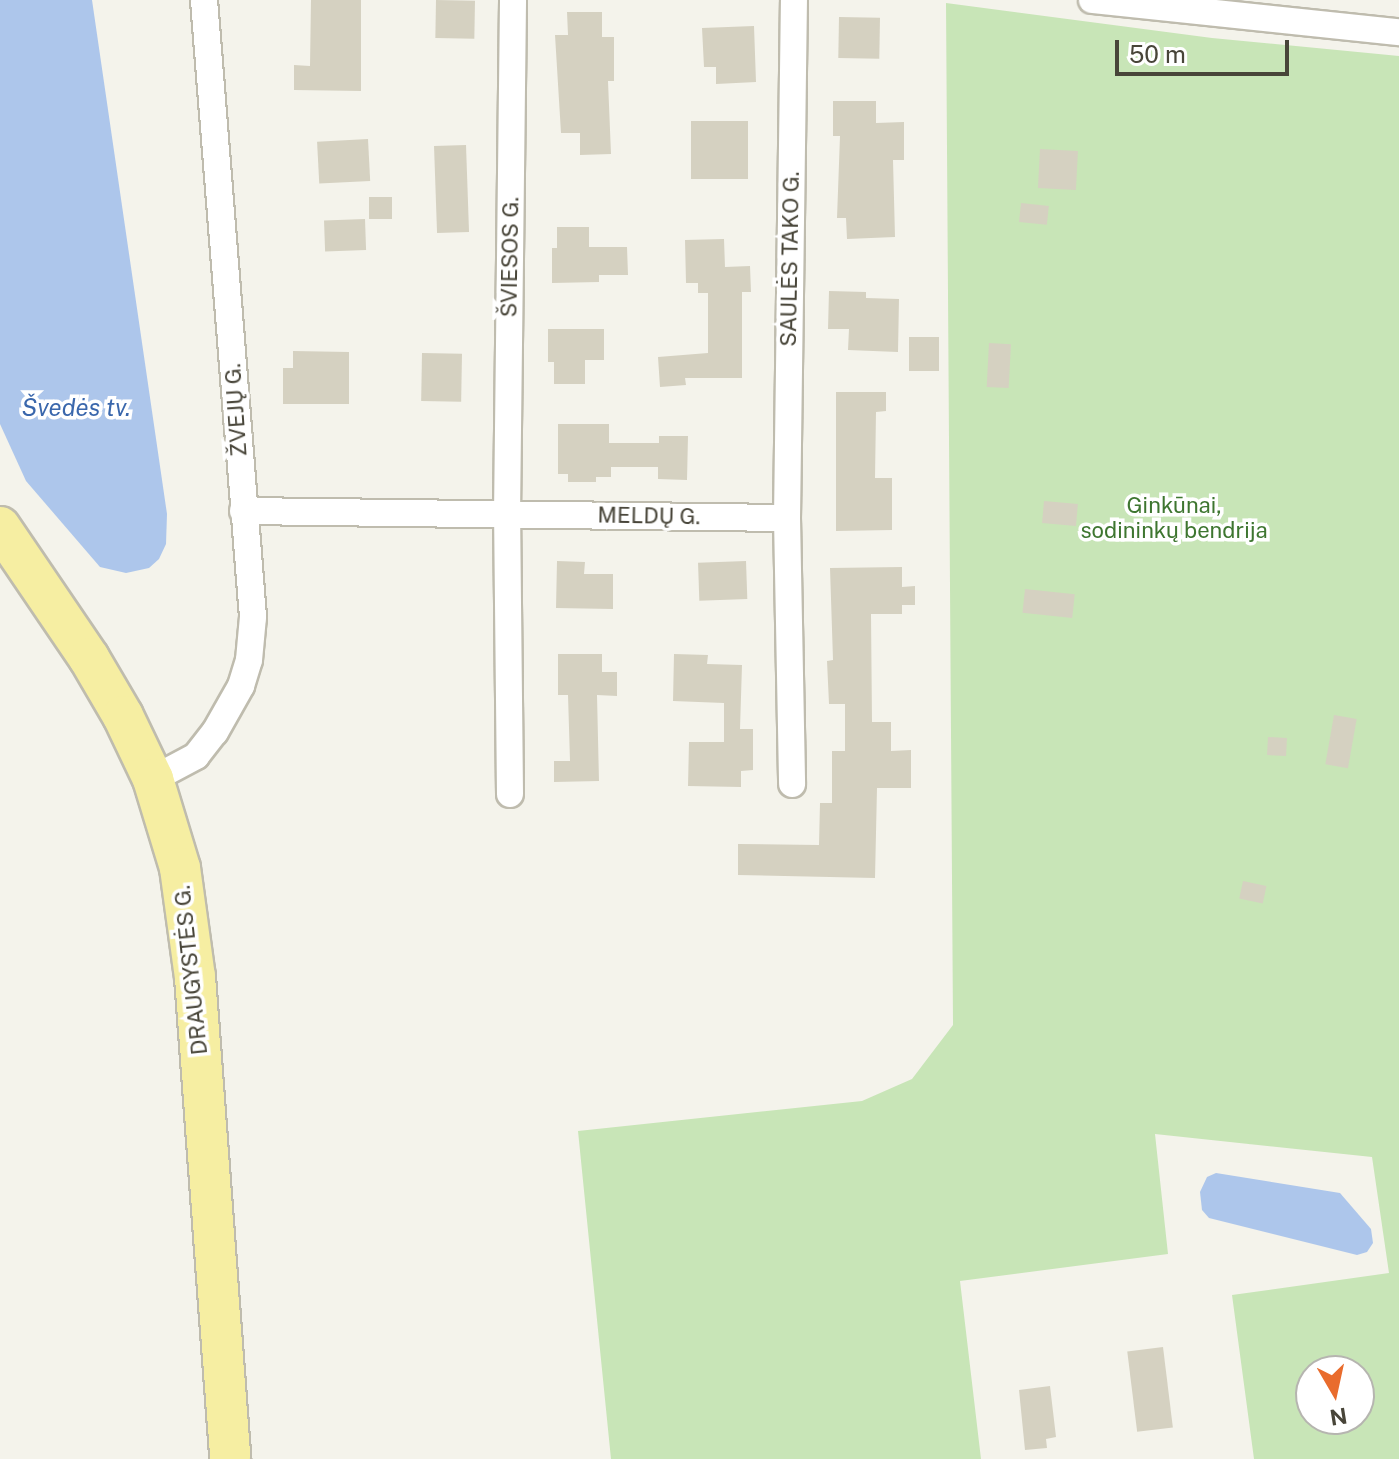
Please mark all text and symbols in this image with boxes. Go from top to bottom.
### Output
scale bar [1119,24,1293,74]
text: 50 m [1129,40,1186,68]
street label: SAULĖS TAKO G. [775,171,805,347]
street label: ŠVIESOS G. [496,196,524,318]
street label: ŽVEJŲ G. [220,362,252,458]
water label: Švedės tv. [21,394,131,422]
park label: Ginkūnai, sodininkų bendrija [1080,492,1268,544]
street label: MELDŲ G. [597,502,701,530]
street label: DRAUGYSTĖS G. [169,884,213,1056]
north arrow [1295,1355,1375,1435]
text: N [1328,1403,1349,1431]

